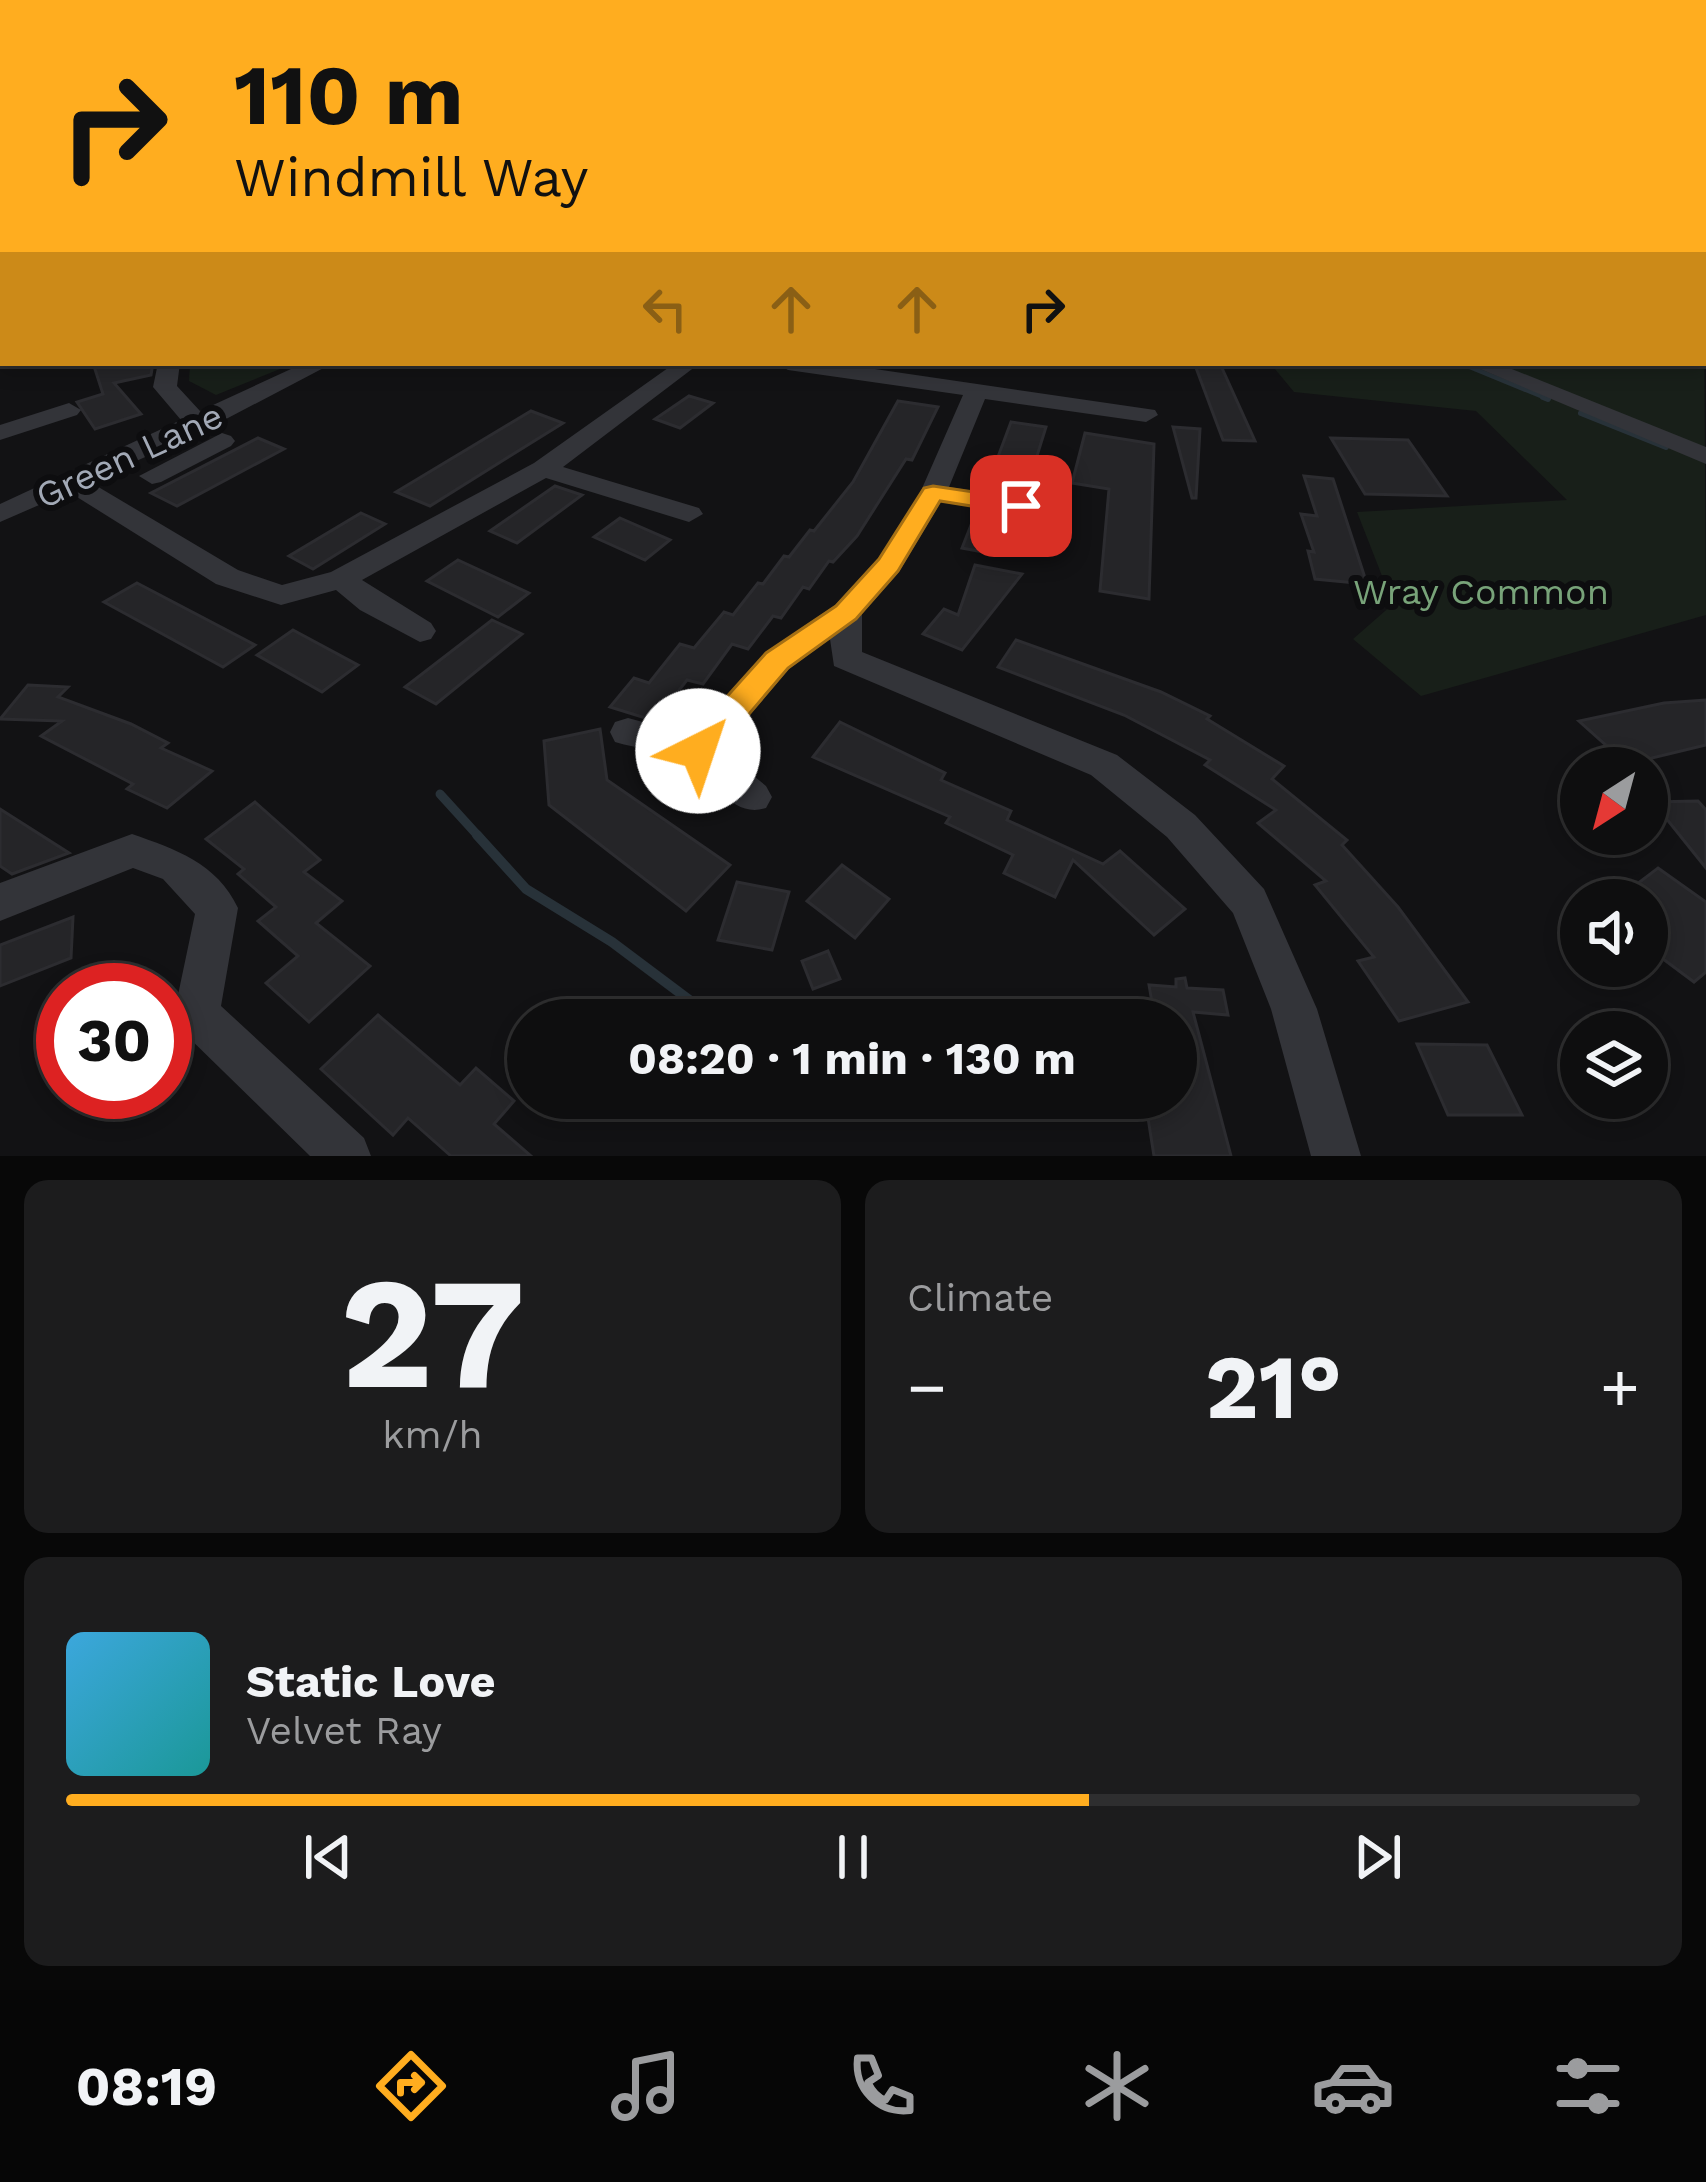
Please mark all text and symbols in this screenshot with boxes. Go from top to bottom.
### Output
text: 110 m [234,46,464,144]
icon: right [36,48,192,204]
text: Windmill Way [234,146,588,209]
icon: left [632,276,698,342]
icon: ahead [758,276,824,342]
icon: ahead [884,276,950,342]
icon: right [1010,276,1076,342]
street label: Green Lane [29,394,229,517]
pin [970,455,1072,557]
icon: arrive [988,473,1054,539]
park label: Wray Common [1353,571,1609,613]
position arrow [635,688,761,814]
north arrow [1560,747,1668,855]
map controls [1560,747,1668,1119]
button: sound [1560,879,1668,987]
speed limit sign: 30 [36,963,192,1119]
button: layers [1560,1011,1668,1119]
text: 08:20 · 1 min · 130 m [628,1032,1076,1085]
text: 27 [340,1242,525,1425]
text: Climate [907,1275,1053,1320]
text: 21° [1205,1334,1342,1440]
text: − [907,1349,947,1426]
text: + [1600,1349,1640,1426]
text: km/h [382,1412,483,1457]
text: Static Love [246,1655,496,1708]
text: Velvet Ray [246,1708,442,1753]
icon: previous [295,1824,361,1890]
icon: pause [820,1824,886,1890]
icon: next [1345,1824,1411,1890]
icon: directions [369,2044,453,2128]
icon: music [604,2044,688,2128]
icon: phone [840,2044,924,2128]
icon: climate [1075,2044,1159,2128]
icon: car [1311,2044,1395,2128]
icon: filters [1546,2044,1630,2128]
text: 08:19 [76,2055,217,2118]

